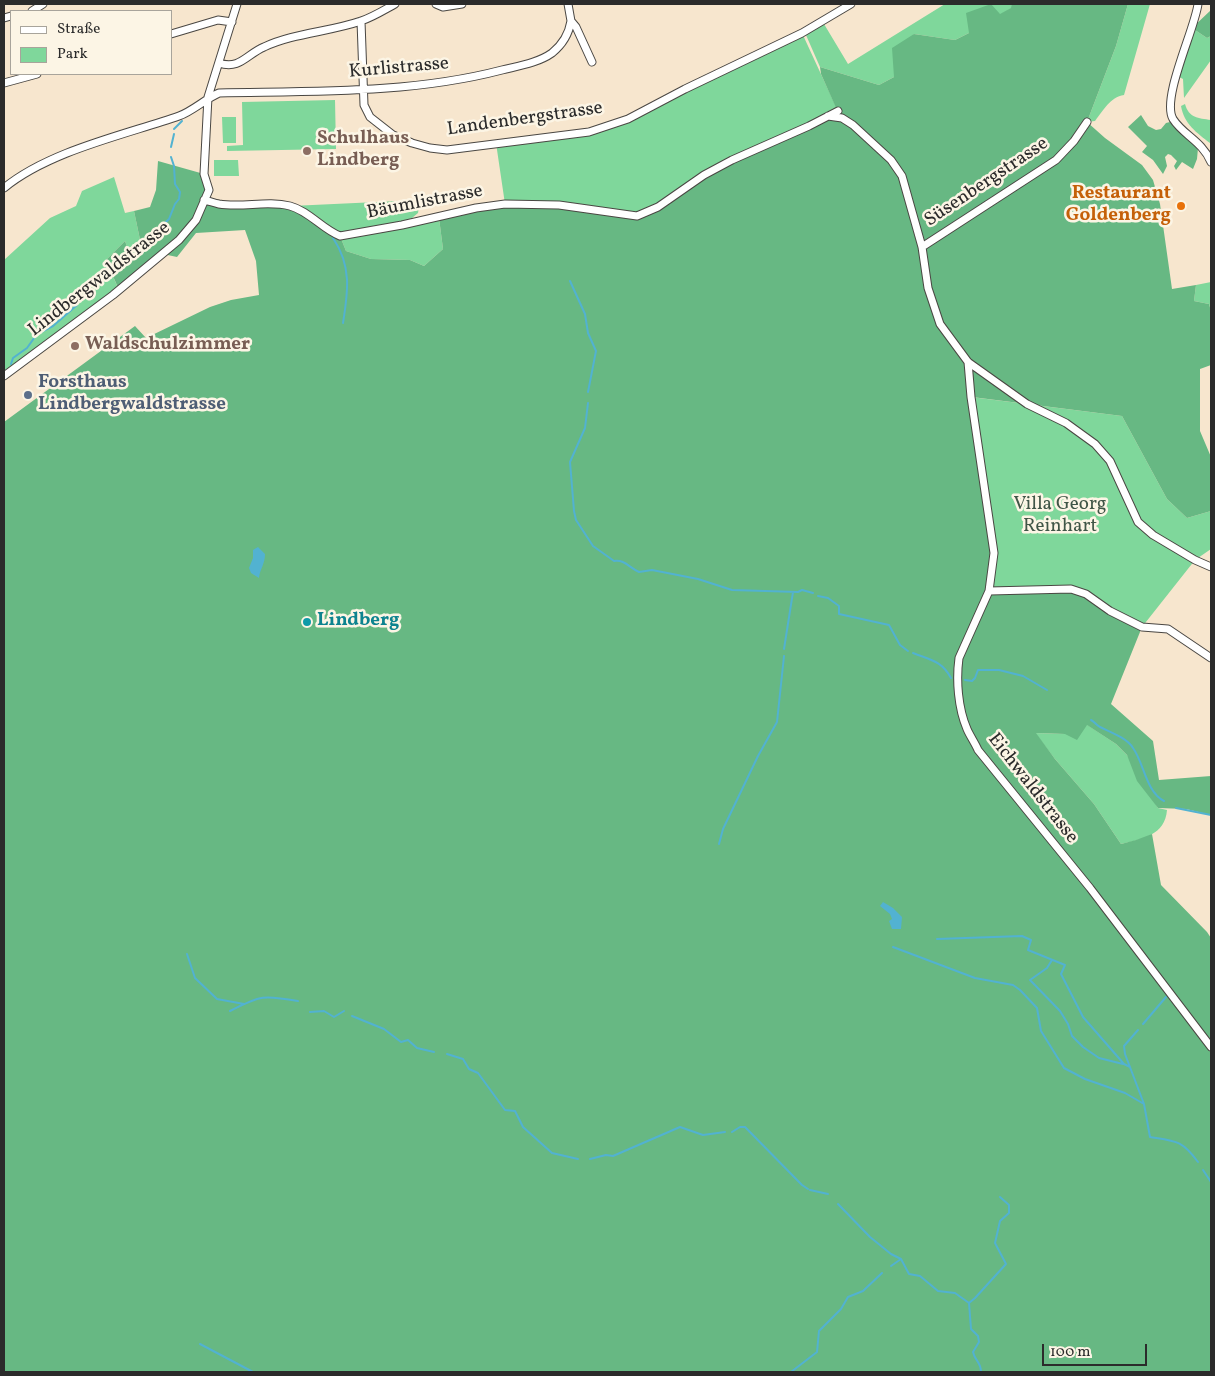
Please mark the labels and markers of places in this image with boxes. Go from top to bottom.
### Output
place label: Schulhaus Lindberg [317,129,409,173]
marker: Schulhaus Lindberg [301,145,313,157]
place label: Restaurant Goldenberg [1066,184,1171,228]
marker: Restaurant Goldenberg [1175,200,1187,212]
place label: Waldschulzimmer [85,335,250,357]
marker: Waldschulzimmer [69,340,81,352]
place label: Forsthaus Lindbergwaldstrasse [38,373,226,417]
marker: Forsthaus Lindbergwaldstrasse [22,389,34,401]
place label: Lindberg [317,611,400,633]
marker: Lindberg [301,616,313,628]

